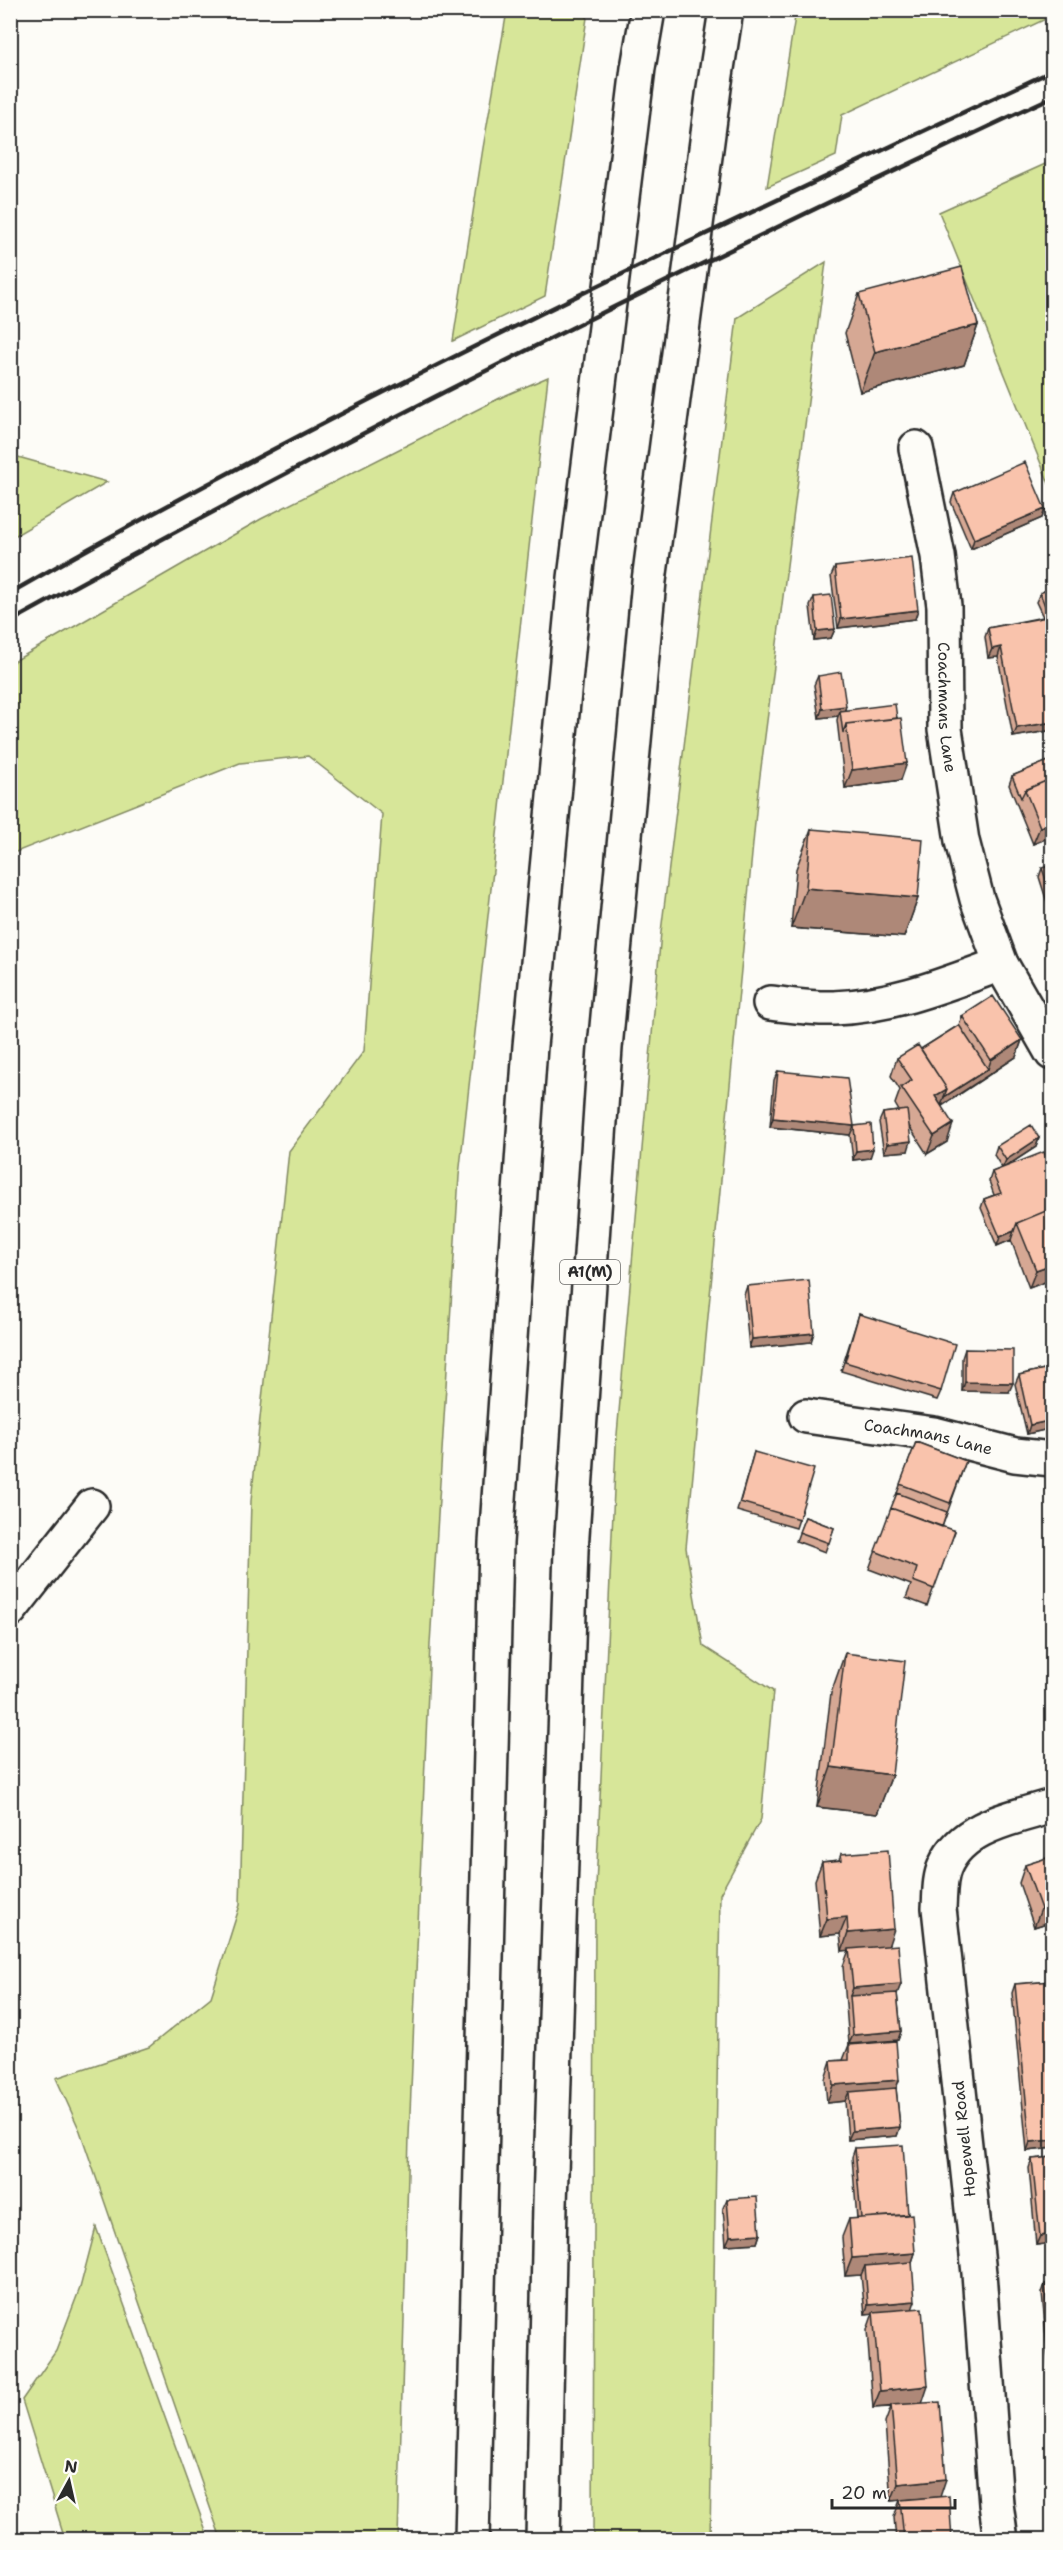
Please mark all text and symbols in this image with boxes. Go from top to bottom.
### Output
street label: Coachmans Lane [934,642,962,774]
road number: A1(M) [560,1260,620,1284]
street label: Coachmans Lane [863,1414,995,1459]
street label: Hopewell Road [947,2080,981,2198]
north arrow [39,2451,99,2511]
text: N [63,2455,79,2478]
scale bar [832,2472,955,2510]
text: 20 m [841,2481,887,2505]

